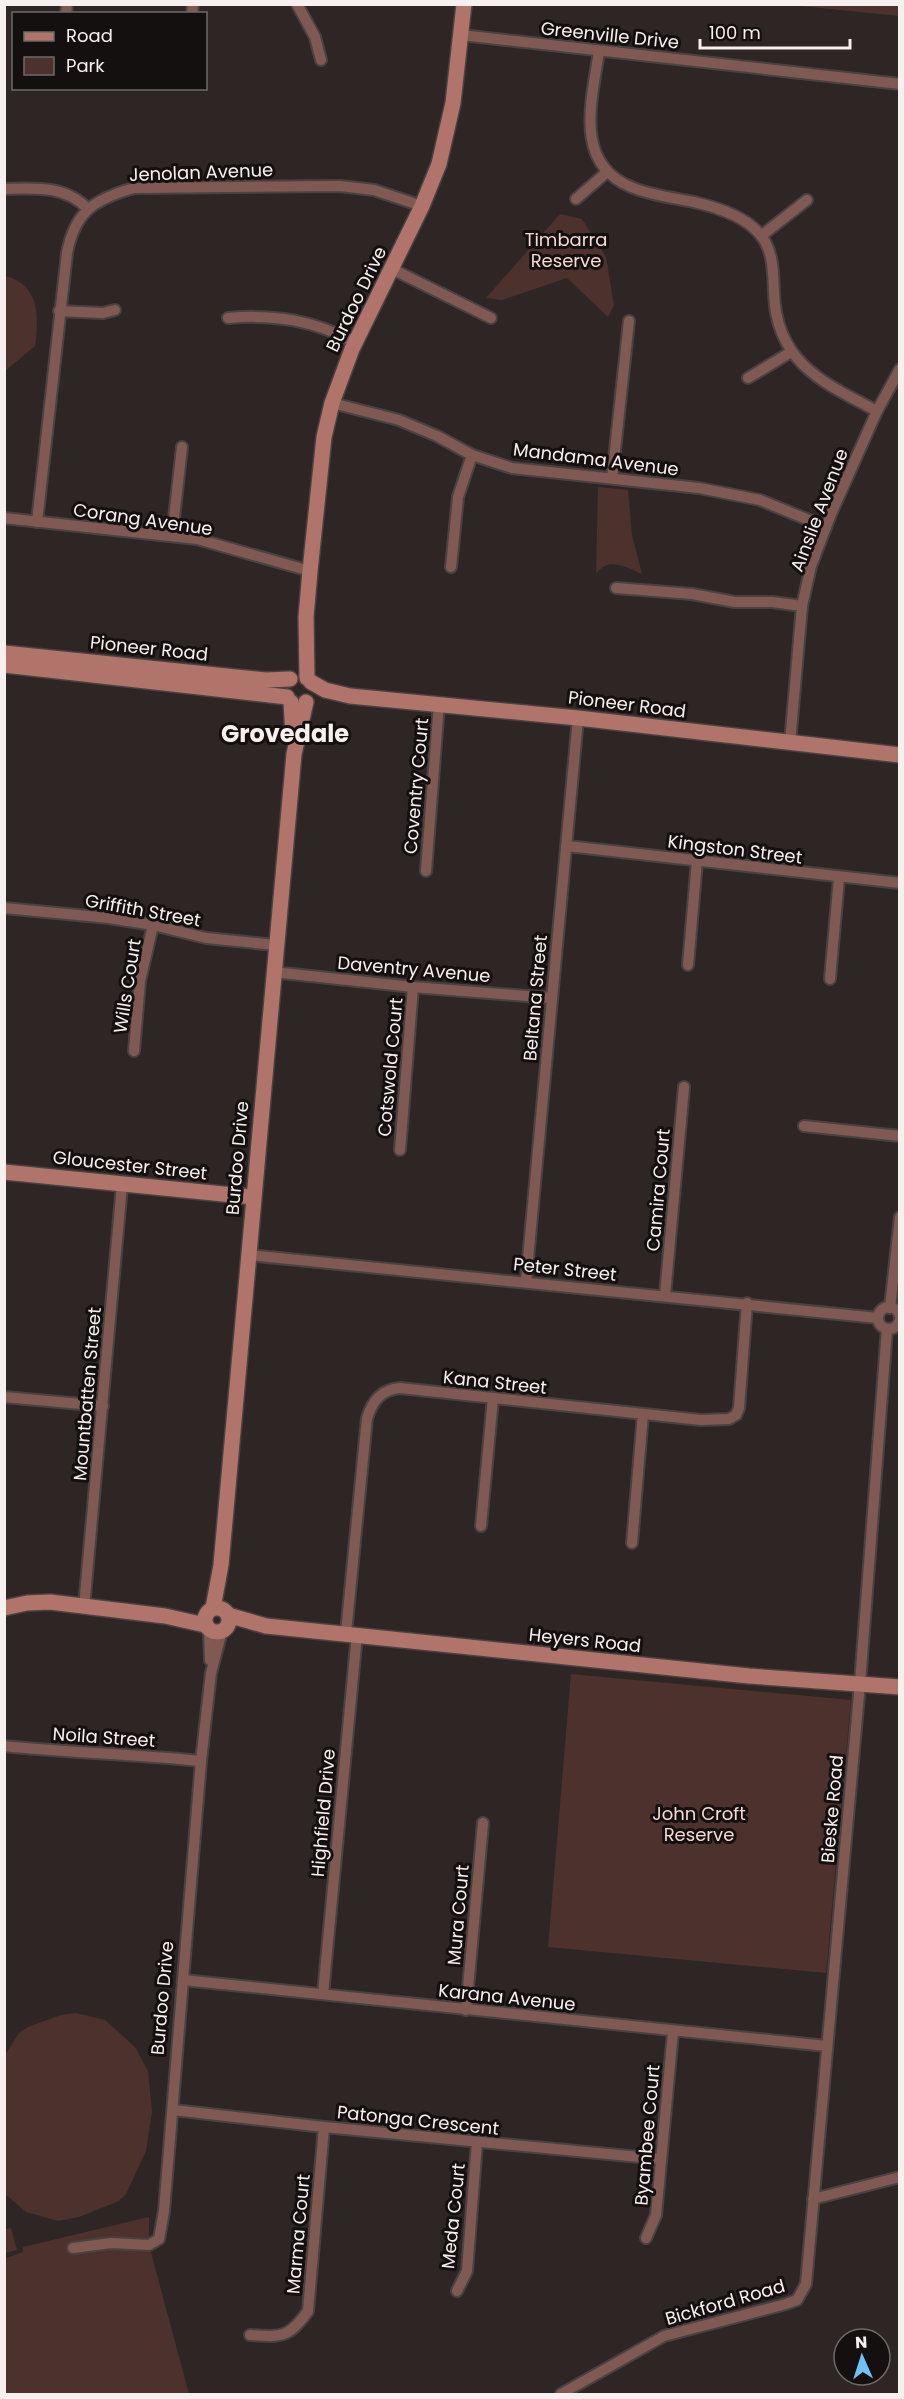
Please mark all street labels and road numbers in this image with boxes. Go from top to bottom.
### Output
street label: Greenville Drive [540,15,680,55]
street label: Jenolan Avenue [128,157,274,187]
street label: Burdoo Drive [320,242,392,356]
street label: Mandama Avenue [512,436,680,482]
street label: Ainslie Avenue [784,445,854,575]
street label: Corang Avenue [72,497,214,541]
street label: Pioneer Road [89,629,209,667]
street label: Pioneer Road [567,684,687,724]
street label: Coventry Court [398,717,434,855]
street label: Kingston Street [666,828,804,870]
street label: Griffith Street [83,888,203,932]
street label: Beltana Street [517,934,553,1062]
street label: Wills Court [107,937,147,1035]
street label: Daventry Avenue [336,950,492,988]
street label: Cotswold Court [371,997,409,1137]
street label: Burdoo Drive [220,1100,254,1216]
street label: Camira Court [640,1128,676,1252]
street label: Gloucester Street [52,1144,208,1186]
street label: Peter Street [512,1251,618,1287]
street label: Mountbatten Street [67,1306,107,1482]
street label: Kana Street [442,1364,548,1400]
street label: Heyers Road [528,1622,642,1658]
street label: Noila Street [52,1721,156,1753]
street label: Highfield Drive [305,1748,341,1878]
street label: Bieske Road [815,1754,849,1864]
street label: Mura Court [441,1864,475,1966]
street label: Burdoo Drive [145,1940,179,2056]
street label: Karana Avenue [437,1977,577,2017]
street label: Byambee Court [628,2063,666,2207]
street label: Patonga Crescent [336,2099,500,2141]
street label: Meda Court [435,2162,471,2270]
street label: Marma Court [280,2173,316,2295]
street label: Bickford Road [662,2273,788,2331]

